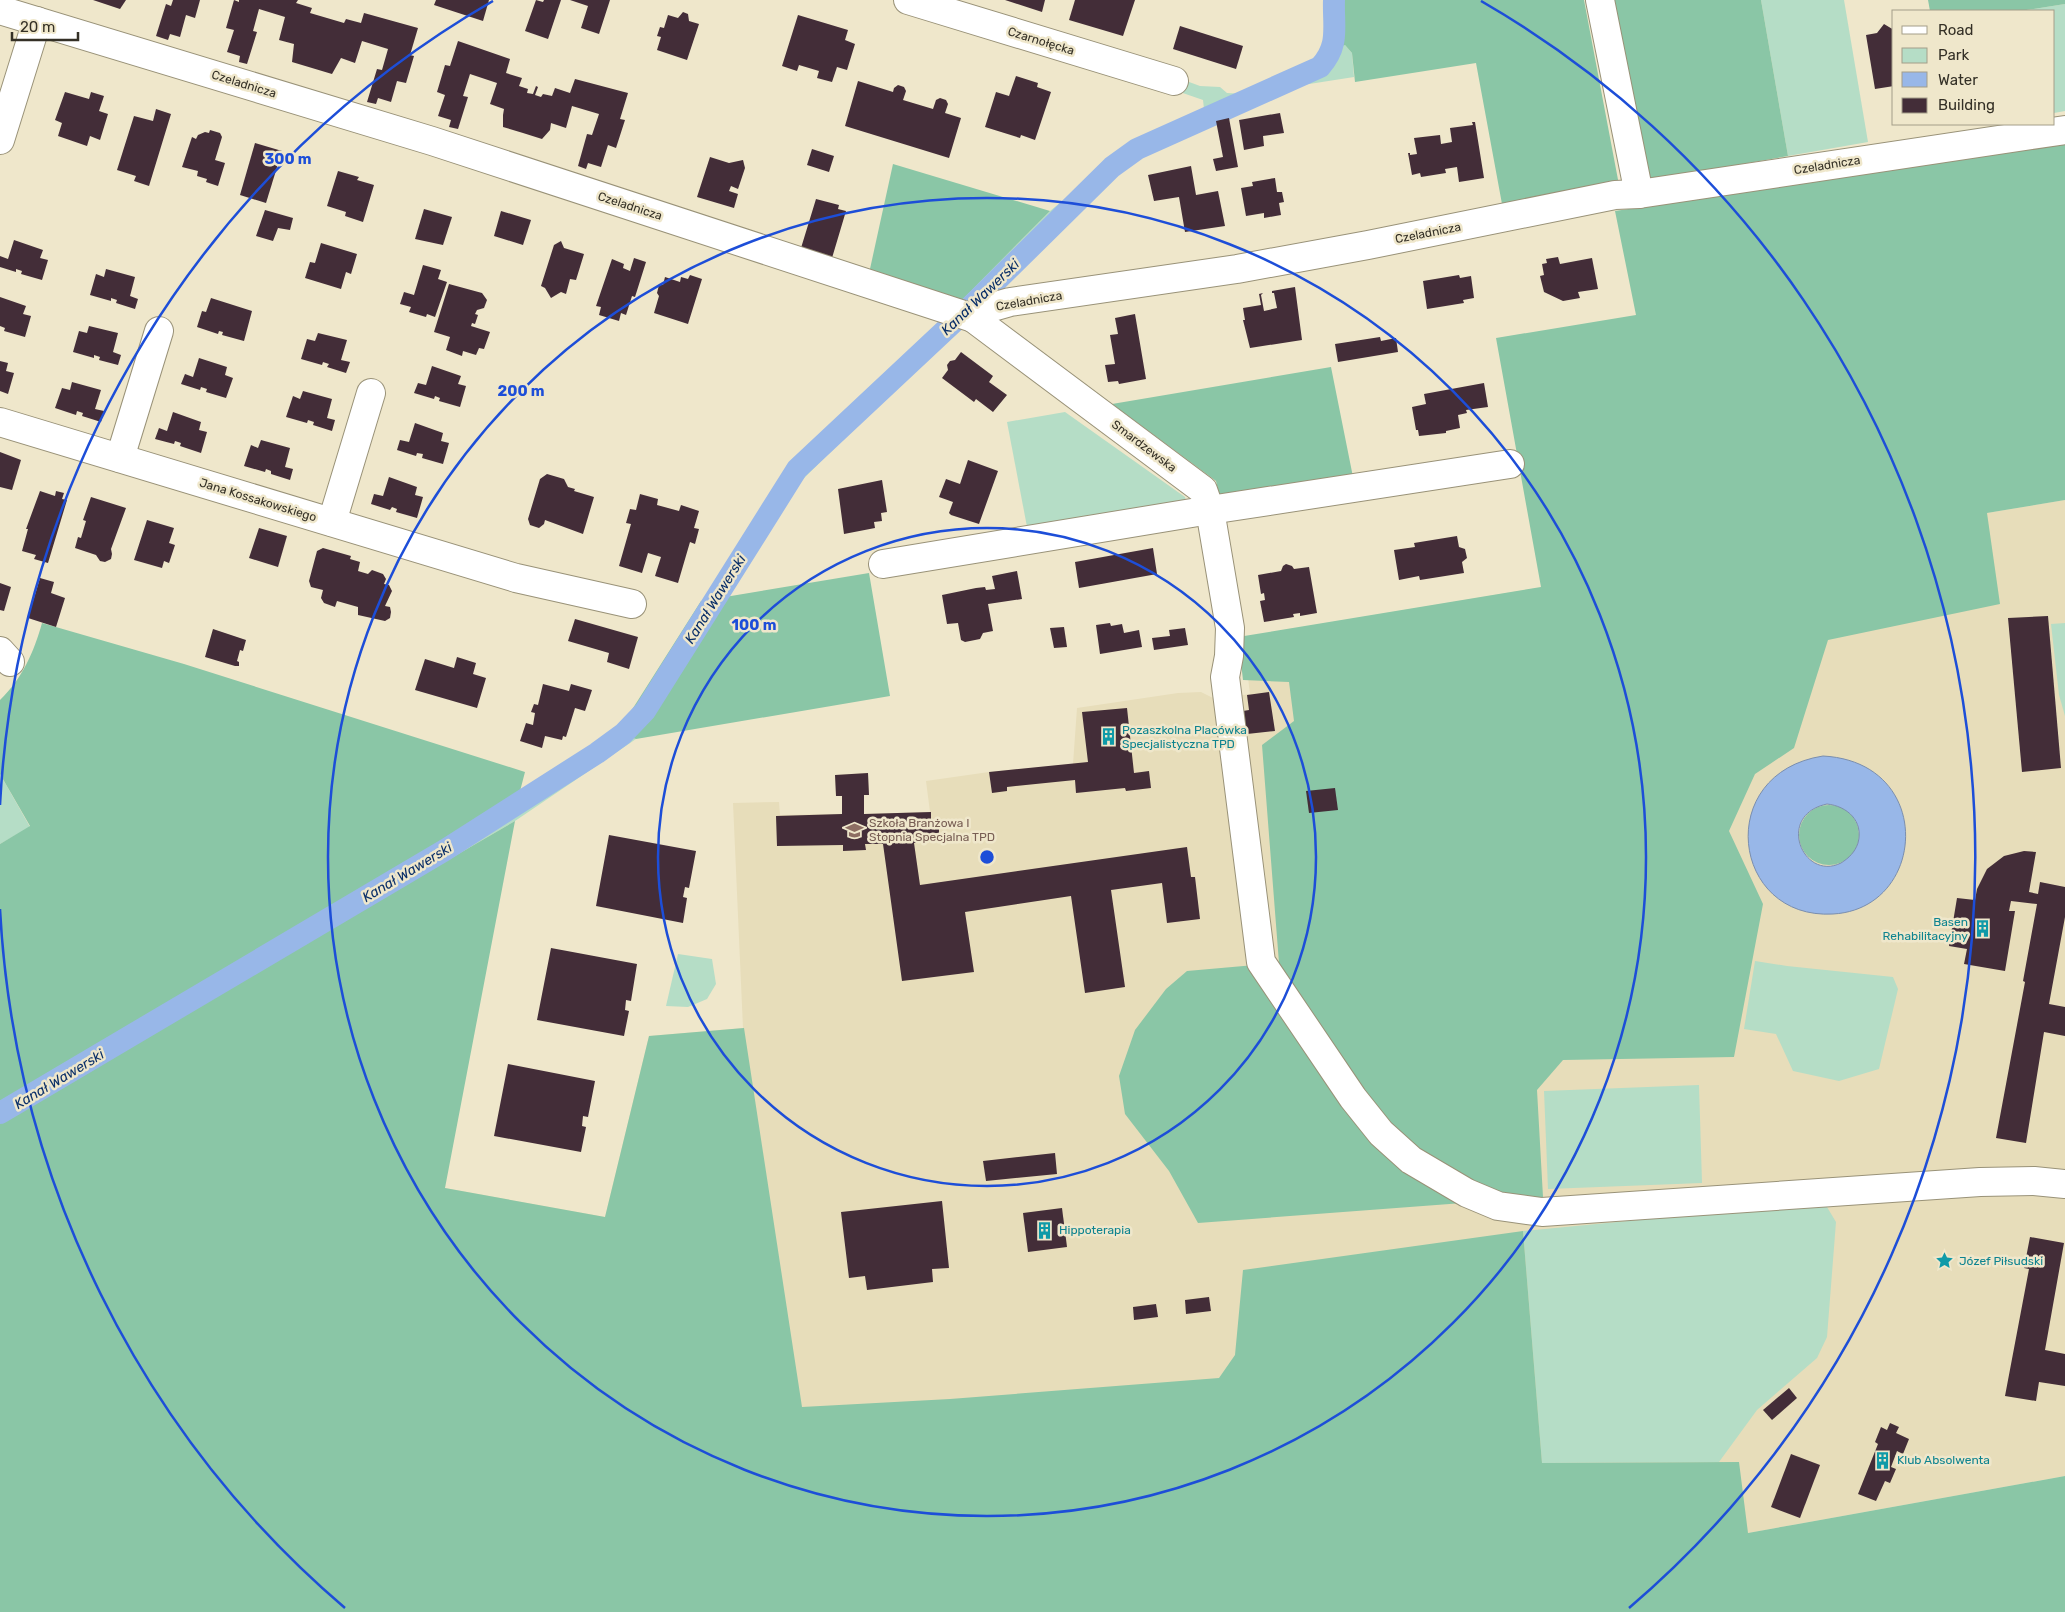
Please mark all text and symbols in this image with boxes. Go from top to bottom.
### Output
scale bar [12,10,79,42]
legend [1892,10,2055,125]
text: 20 m [20,18,55,36]
text: Road [1938,21,1974,39]
street label: Czarnołęcka [1006,24,1076,58]
text: Park [1938,46,1969,64]
street label: Czeladnicza [210,68,278,100]
text: Water [1938,71,1978,89]
text: Building [1938,96,1995,114]
text: 300 m [264,150,312,168]
street label: Czeladnicza [1793,153,1861,177]
street label: Czeladnicza [596,189,664,223]
street label: Czeladnicza [1394,220,1462,246]
water label: Kanał Wawerski [938,255,1023,339]
street label: Czeladnicza [995,288,1063,314]
text: 200 m [497,382,545,400]
street label: Smardzewska [1109,417,1179,475]
street label: Jana Kossakowskiego [198,476,318,525]
water label: Kanał Wawerski [681,551,750,647]
text: 100 m [732,616,776,634]
place label: Pozaszkolna Placówka Specjalistyczna TPD [1122,723,1247,751]
building icon: Pozaszkolna Placówka Specjalistyczna TPD [1098,727,1118,747]
place label: Szkoła Branżowa I Stopnia Specjalna TPD [869,816,995,844]
school or university icon: Szkoła Branżowa I Stopnia Specjalna TPD [845,820,865,840]
water label: Kanał Wawerski [359,839,456,906]
centre of rings [978,848,996,866]
place label: Basen Rehabilitacyjny [1883,915,1968,943]
building icon: Basen Rehabilitacyjny [1972,919,1992,939]
water label: Kanał Wawerski [11,1046,108,1113]
building icon: Hippoterapia [1035,1220,1055,1240]
place label: Hippoterapia [1059,1223,1131,1237]
place icon: Józef Piłsudski [1935,1251,1955,1271]
place label: Józef Piłsudski [1959,1254,2043,1268]
building icon: Klub Absolwenta [1873,1450,1893,1470]
place label: Klub Absolwenta [1897,1453,1990,1467]

